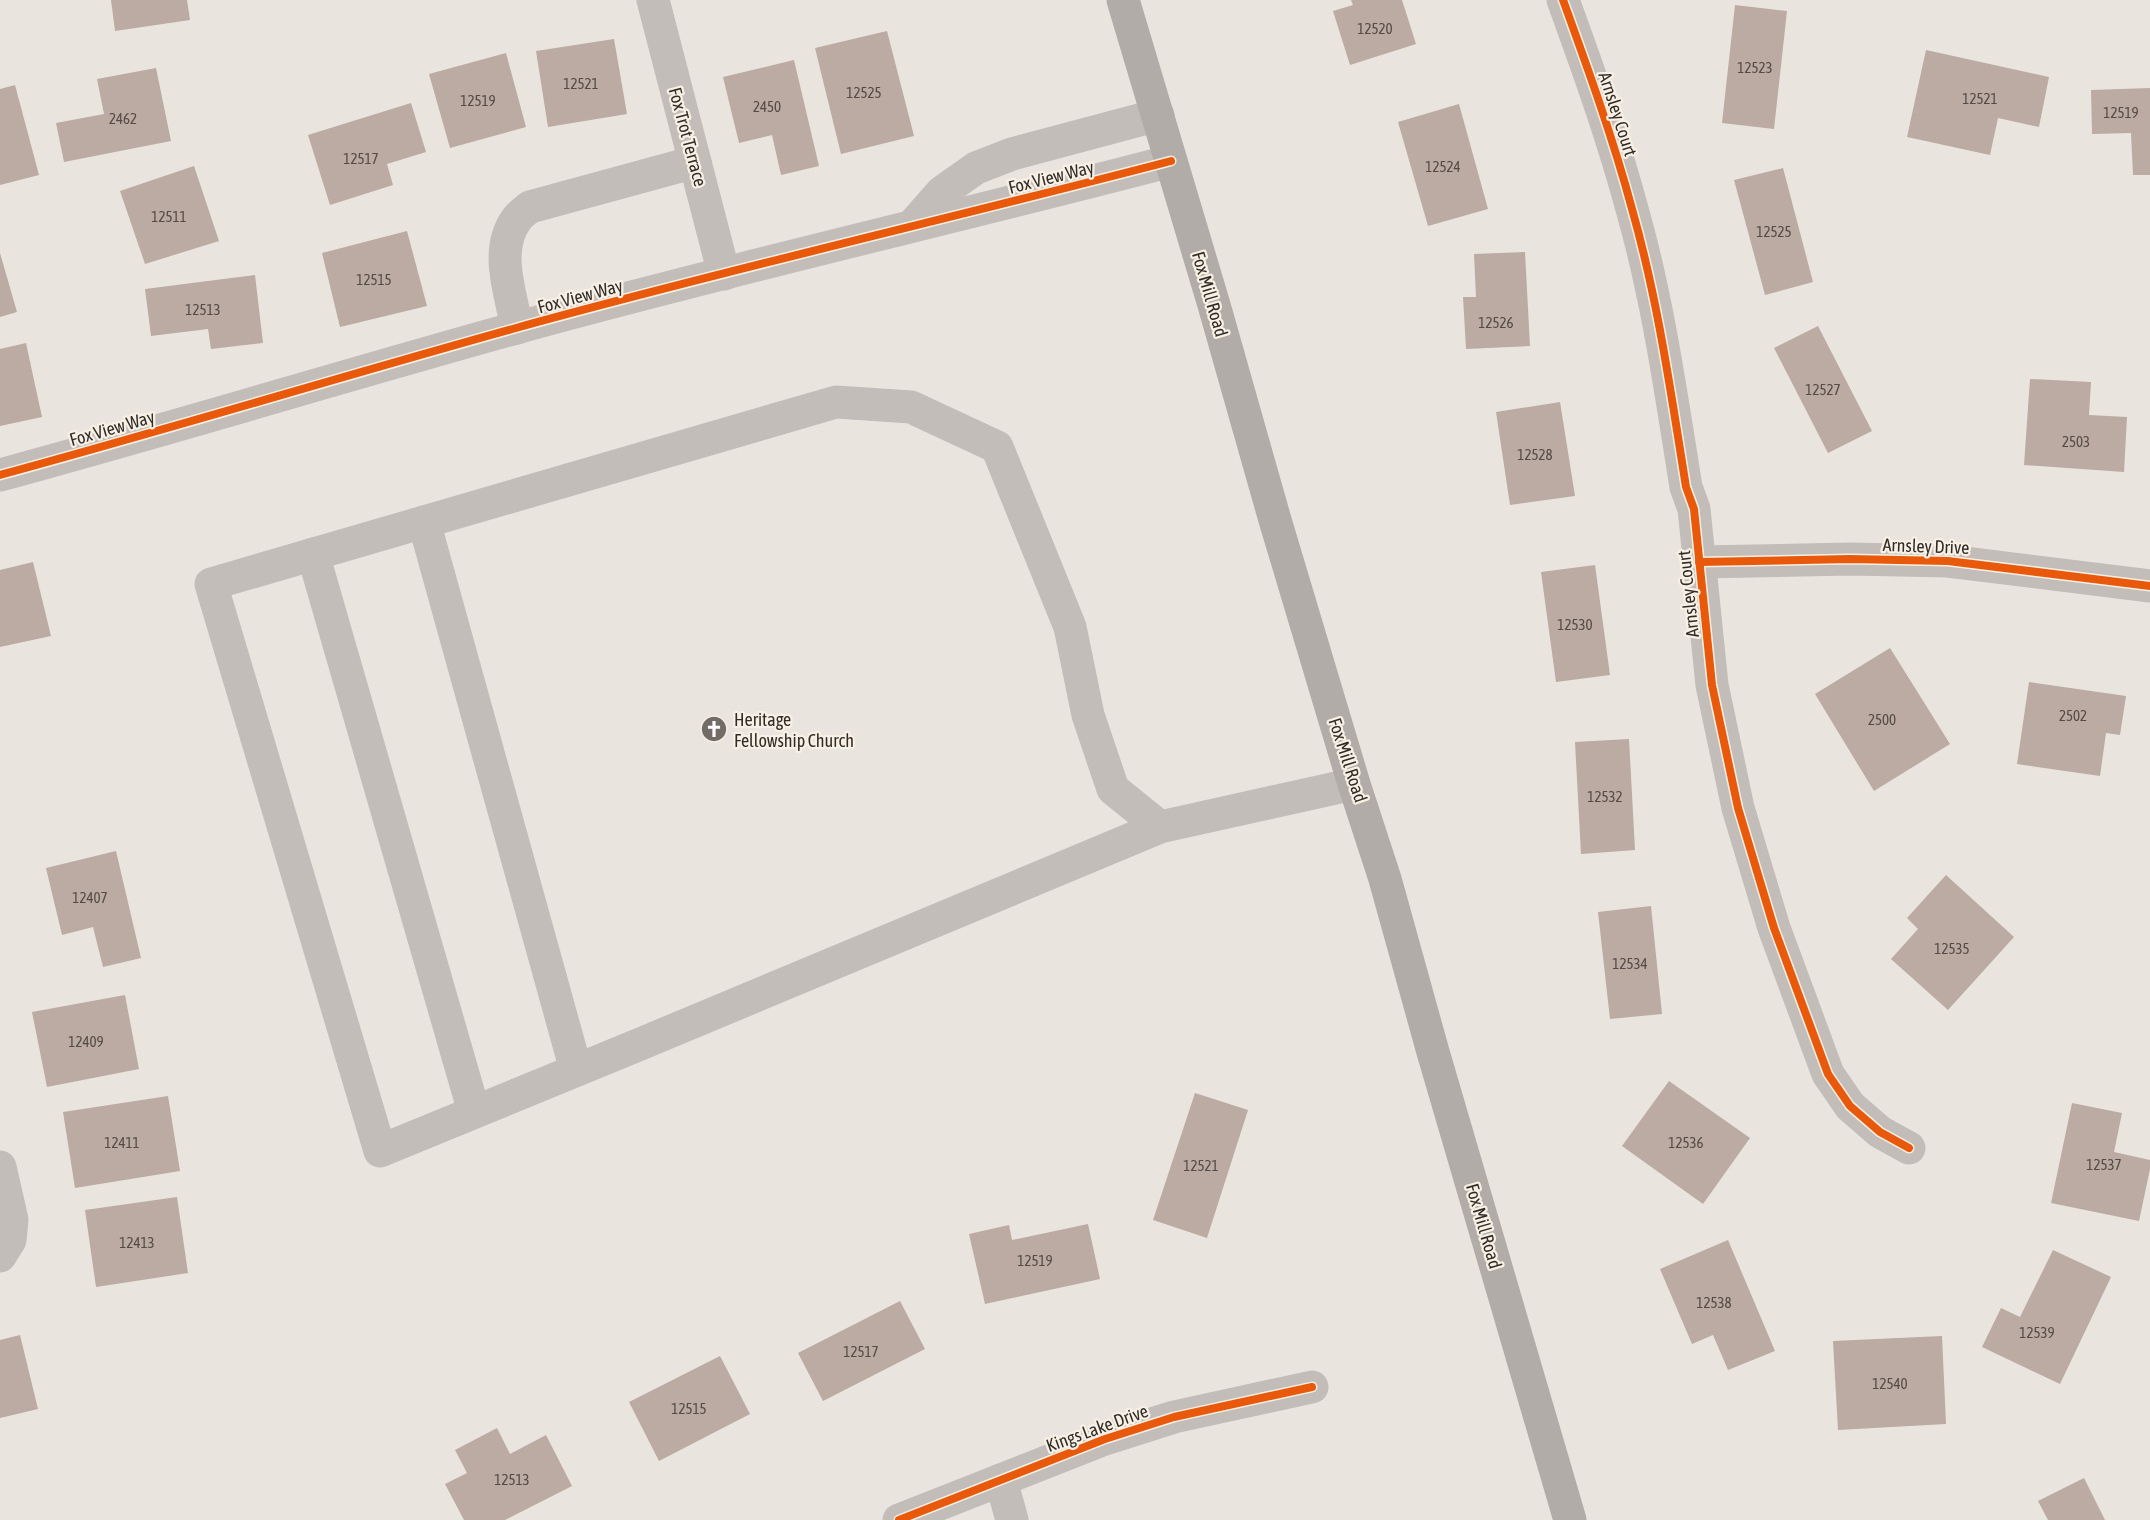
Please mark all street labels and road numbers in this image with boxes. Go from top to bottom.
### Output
street label: Arnsley Court [1595,69,1641,159]
street label: Fox Trot Terrace [665,85,711,189]
street label: Fox View Way [1006,156,1096,198]
street label: Fox Mill Road [1188,249,1232,339]
street label: Fox View Way [535,275,625,317]
street label: Fox View Way [67,406,157,450]
street label: Arnsley Drive [1882,534,1970,558]
street label: Arnsley Court [1673,550,1703,638]
street label: Fox Mill Road [1324,715,1372,805]
street label: Fox Mill Road [1462,1181,1506,1271]
street label: Kings Lake Drive [1043,1400,1151,1456]

